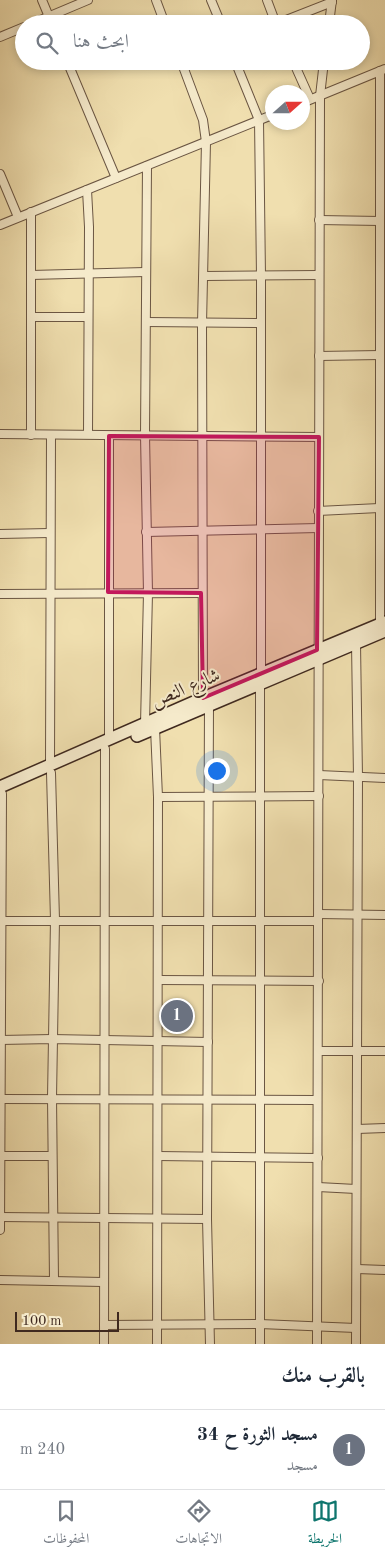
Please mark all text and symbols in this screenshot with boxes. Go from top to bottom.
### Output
search box [15,15,370,70]
icon: search [33,29,61,57]
text: ابحث هنا [73,33,129,52]
north arrow [265,85,310,130]
street label: شارع النص [149,666,225,716]
your location [204,758,230,784]
pin: 1 [161,997,193,1035]
scale bar [15,1309,119,1332]
text: 100 m [22,1314,61,1328]
text: بالقرب منك [282,1366,365,1387]
text: مسجد الثورة ح 34 [197,1426,318,1445]
text: 240 m [20,1442,65,1458]
text: 1 [344,1442,354,1458]
text: مسجد [287,1458,318,1474]
tab: المحفوظات [43,1497,89,1552]
tab: الاتجاهات [175,1497,222,1552]
tab: الخريطة [308,1497,342,1552]

